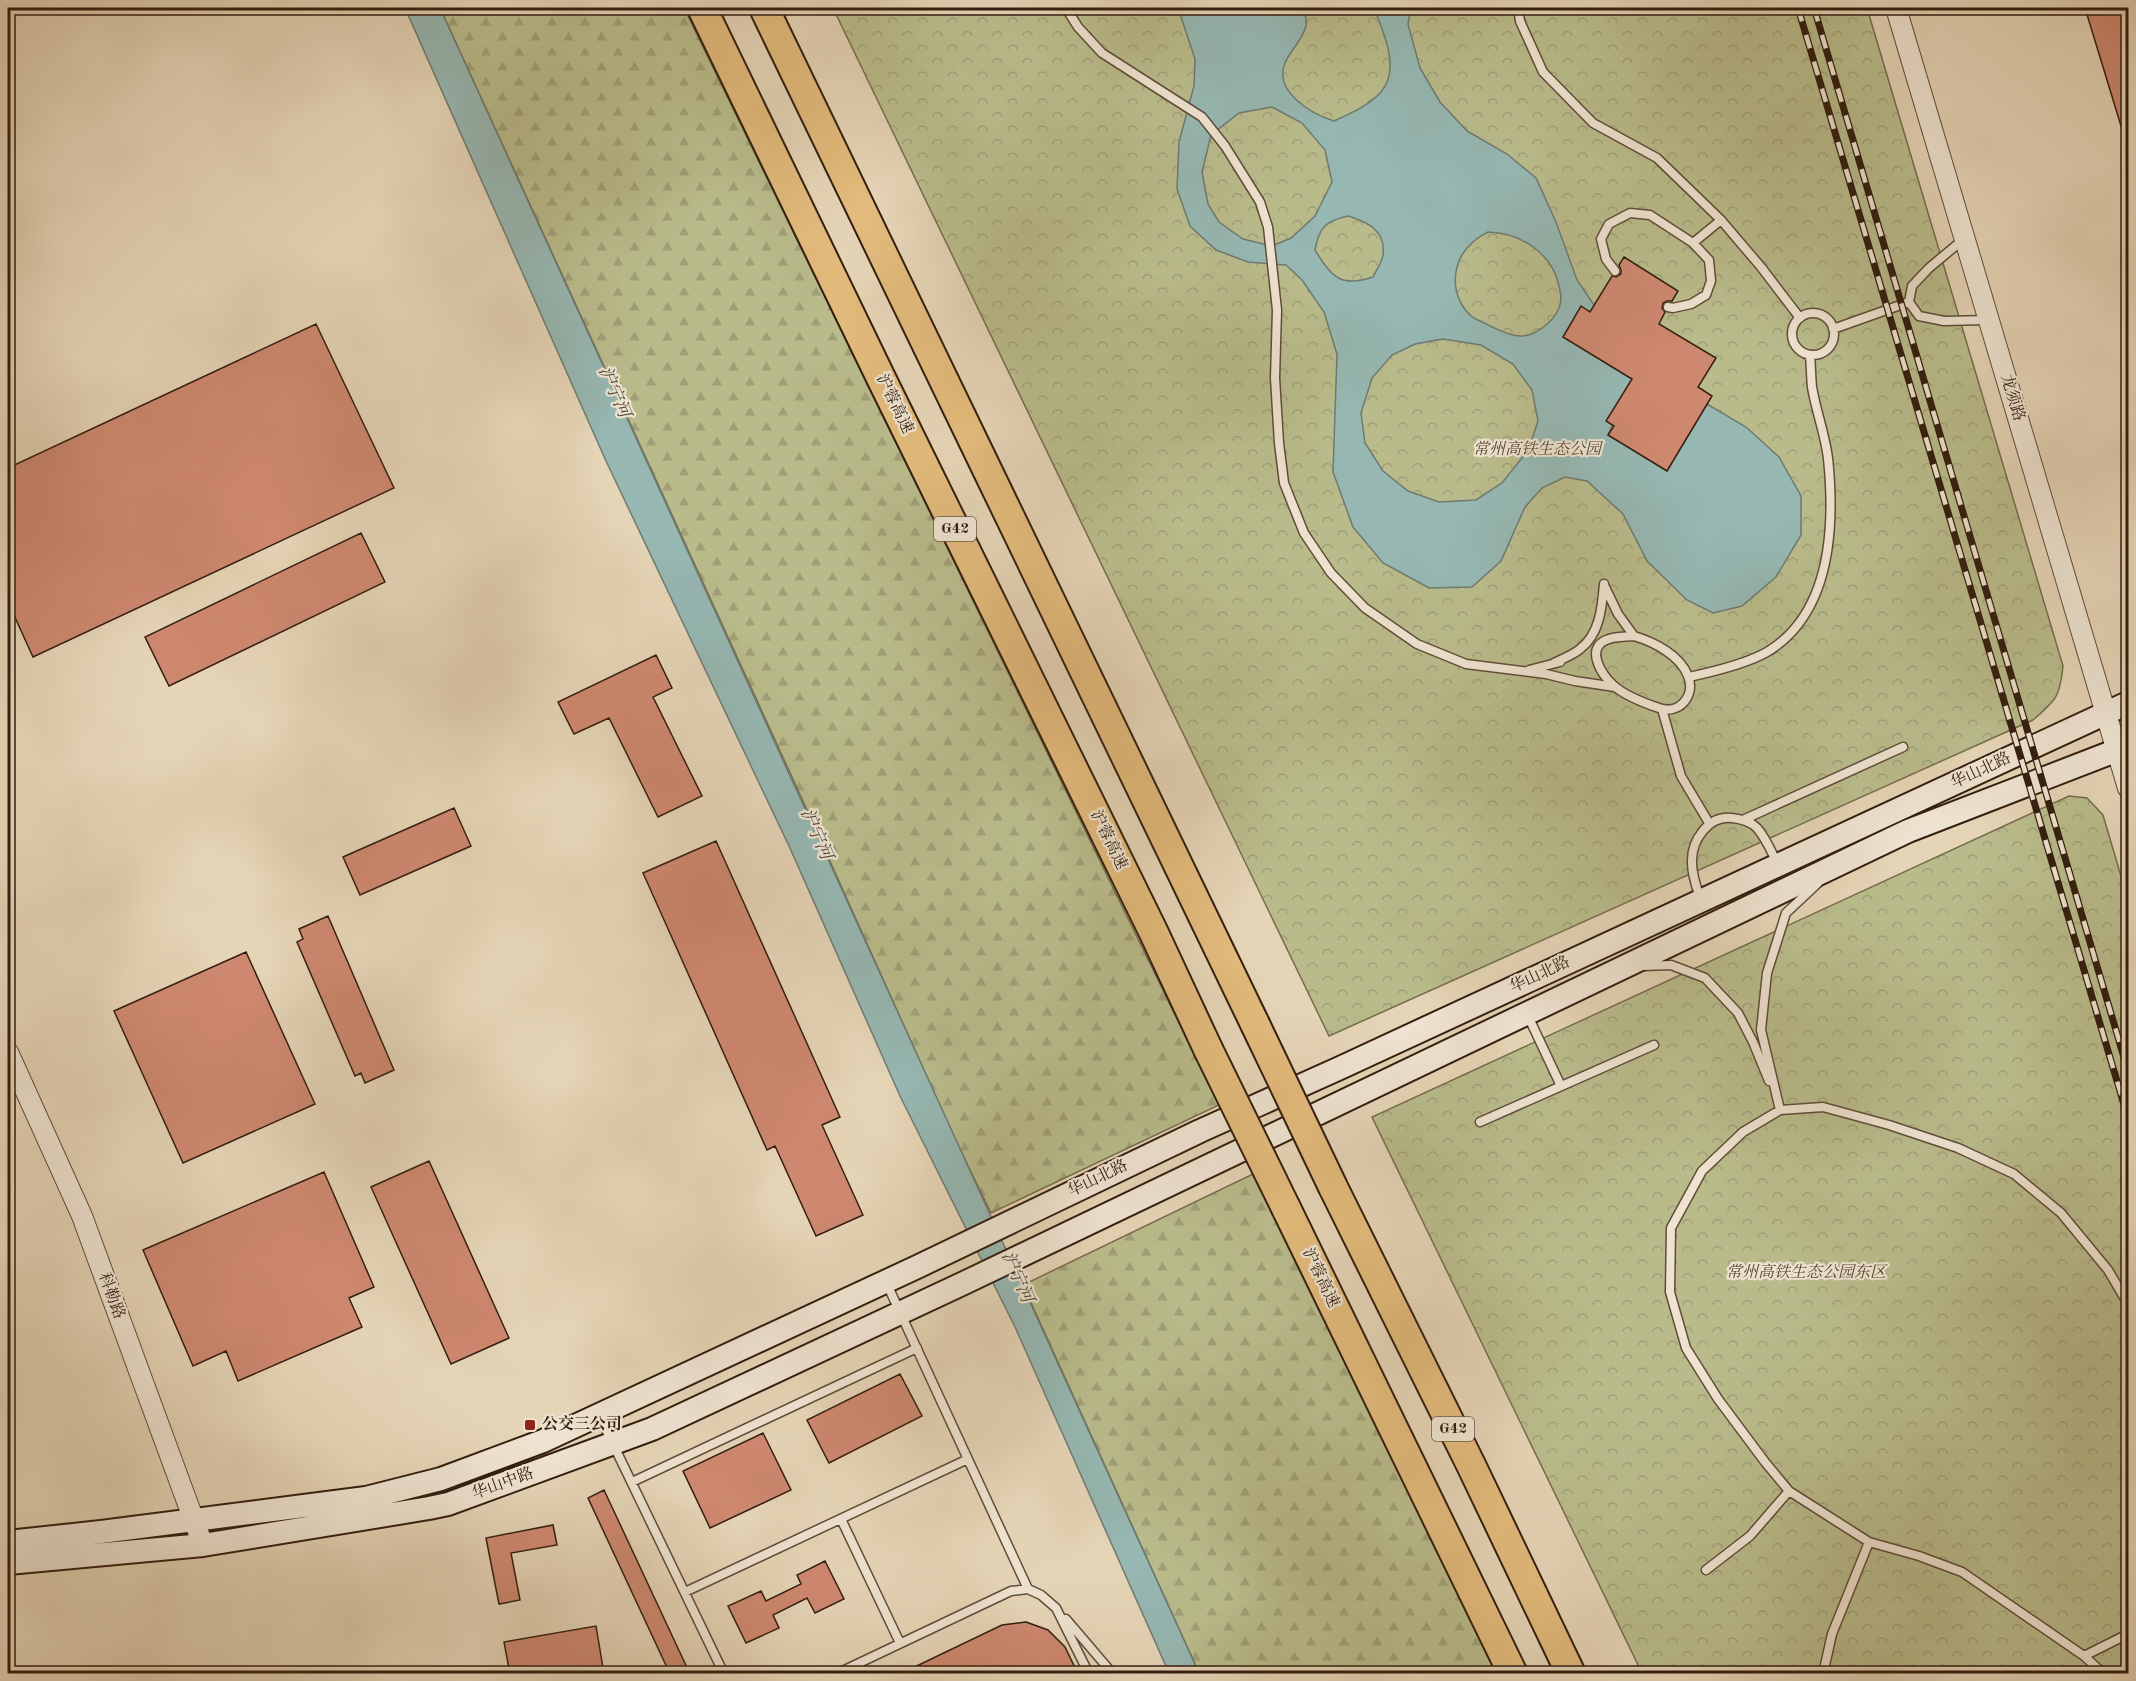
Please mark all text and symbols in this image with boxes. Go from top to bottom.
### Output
water label: 沪宁河 [595,363,636,423]
street label: 沪蓉高速 [873,371,917,436]
street label: 龙须路 [1997,372,2029,423]
park label: 常州高铁生态公园 [1473,440,1604,458]
road number: G42 [934,517,976,541]
street label: 华山北路 [1948,748,2013,792]
water label: 沪宁河 [797,805,838,865]
street label: 沪蓉高速 [1087,807,1131,872]
street label: 华山北路 [1507,952,1572,996]
street label: 华山北路 [1065,1156,1130,1200]
street label: 沪蓉高速 [1299,1245,1343,1310]
water label: 沪宁河 [998,1248,1039,1308]
park label: 常州高铁生态公园东区 [1726,1263,1888,1281]
street label: 科勒路 [95,1270,129,1321]
place label: 公交三公司 [542,1414,622,1433]
road number: G42 [1432,1417,1474,1441]
marker: 公交三公司 [523,1418,537,1432]
street label: 华山中路 [470,1464,536,1502]

